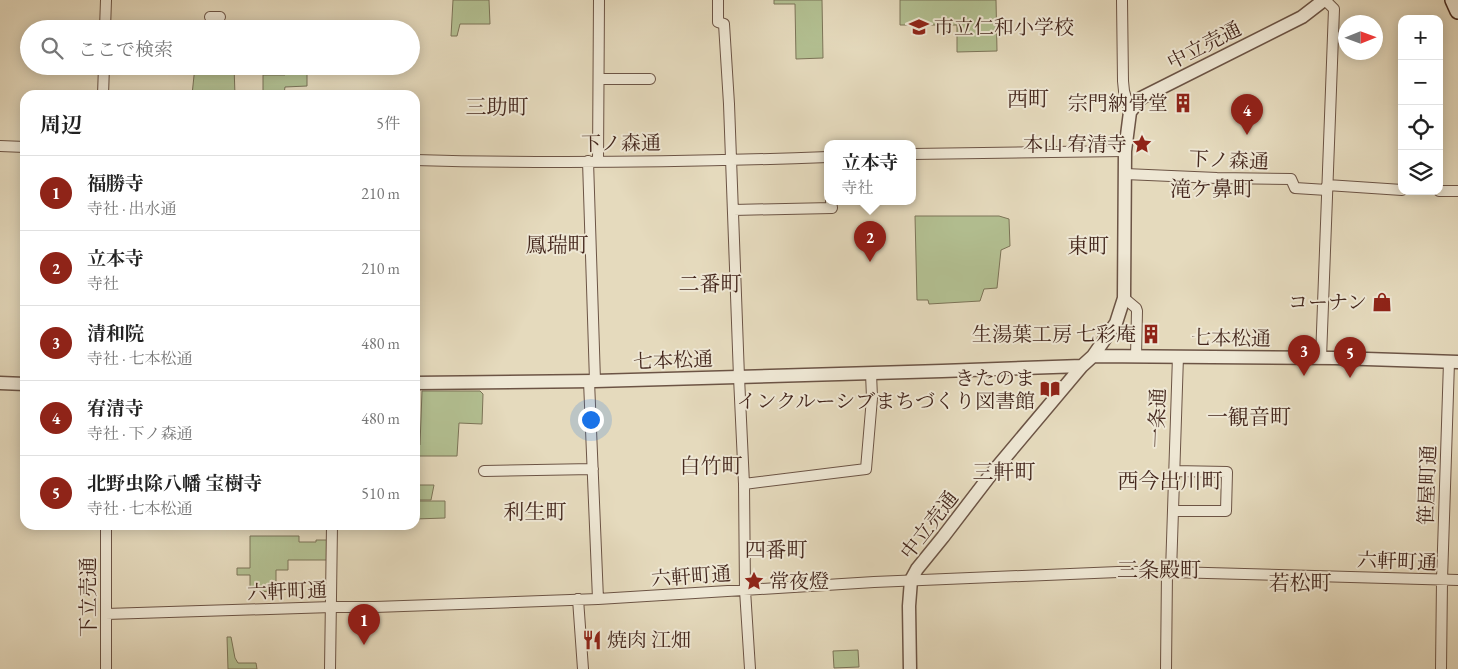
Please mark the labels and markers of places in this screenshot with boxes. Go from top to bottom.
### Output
place label: 市立仁和小学校 [934,14,1074,40]
school or university icon: 市立仁和小学校 [908,16,930,38]
place label: 宗門納骨堂 [1068,90,1168,116]
building icon: 宗門納骨堂 [1172,92,1194,114]
pin: 4 [1231,94,1263,135]
place label: 本山 宥清寺 [1023,131,1127,157]
place icon: 本山 宥清寺 [1131,133,1153,155]
pin: 2 [854,221,886,262]
place label: コーナン [1288,289,1367,315]
shop icon: コーナン [1371,291,1393,313]
place label: 生湯葉工房 七彩庵 [972,321,1136,347]
building icon: 生湯葉工房 七彩庵 [1140,323,1162,345]
pin: 3 [1288,335,1320,376]
pin: 5 [1334,337,1366,378]
place label: きたのま インクルーシブまちづくり図書館 [737,365,1035,414]
library icon: きたのま インクルーシブまちづくり図書館 [1039,378,1061,400]
place label: 常夜燈 [769,568,829,594]
place icon: 常夜燈 [743,570,765,592]
pin: 1 [348,604,380,645]
place label: 焼肉 江畑 [607,627,691,653]
restaurant icon: 焼肉 江畑 [581,629,603,651]

